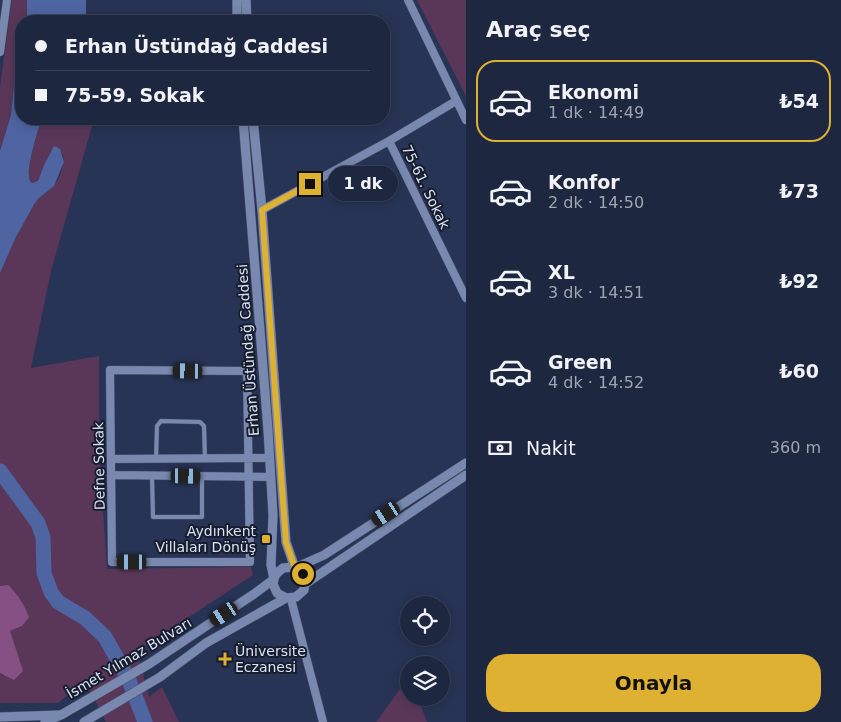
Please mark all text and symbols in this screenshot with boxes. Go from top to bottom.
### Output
text: Araç seç [486,17,590,42]
text: Erhan Üstündağ Caddesi [65,35,328,57]
icon: car [488,79,533,124]
text: Ekonomi [548,81,639,103]
text: 75-59. Sokak [65,84,204,106]
text: ₺54 [779,90,819,112]
text: 1 dk · 14:49 [548,103,644,122]
street label: 75-61. Sokak [399,142,454,232]
callout: 1 dk [328,166,398,202]
icon: car [488,169,533,214]
text: Konfor [548,171,620,193]
route end [299,173,321,195]
text: 1 dk [344,174,382,193]
text: ₺73 [779,180,819,202]
text: 2 dk · 14:50 [548,193,644,212]
icon: car [488,259,533,304]
text: XL [548,261,575,283]
street label: Erhan Üstündağ Caddesi [233,263,262,437]
text: ₺92 [779,270,819,292]
text: 3 dk · 14:51 [548,283,644,302]
icon: car [488,349,533,394]
text: Green [548,351,612,373]
text: ₺60 [779,360,819,382]
car [172,363,203,379]
text: 4 dk · 14:52 [548,373,644,392]
street label: Defne Sokak [90,421,108,510]
icon: cash [486,434,514,462]
text: Nakit [526,437,576,459]
text: 360 m [770,438,821,457]
car [170,468,201,484]
car [369,500,402,528]
place label: Aydınkent Villaları Dönüş [156,523,257,555]
marker: Aydınkent Villaları Dönüş [260,533,272,545]
car [117,555,147,570]
route start [292,563,314,585]
map controls [400,596,450,706]
button: locate [400,596,450,646]
car [207,600,240,628]
street label: İsmet Yılmaz Bulvarı [63,614,194,702]
place label: Üniversite Eczanesi [235,642,306,675]
marker: Üniversite Eczanesi [219,653,231,665]
button: Onayla [486,654,821,712]
button: layers [400,656,450,706]

